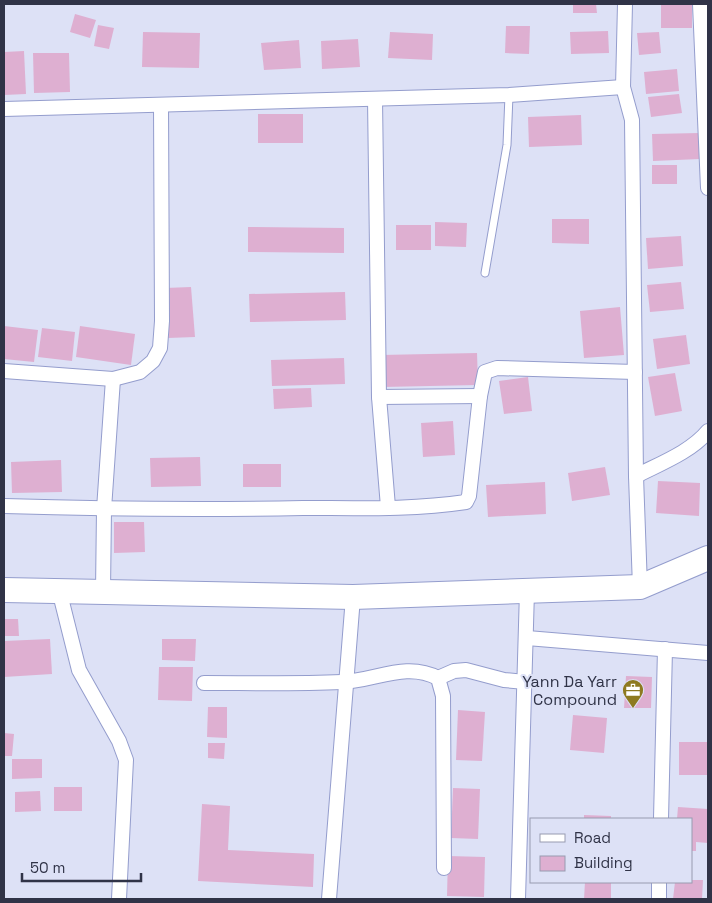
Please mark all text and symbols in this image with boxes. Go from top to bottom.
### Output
place label: Yann Da Yarr Compound [522,671,617,710]
office icon: Yann Da Yarr Compound [621,678,645,709]
legend [530,818,692,883]
text: Road [574,828,611,847]
scale bar [22,850,141,882]
text: Building [574,853,633,872]
text: 50 m [30,858,65,877]

